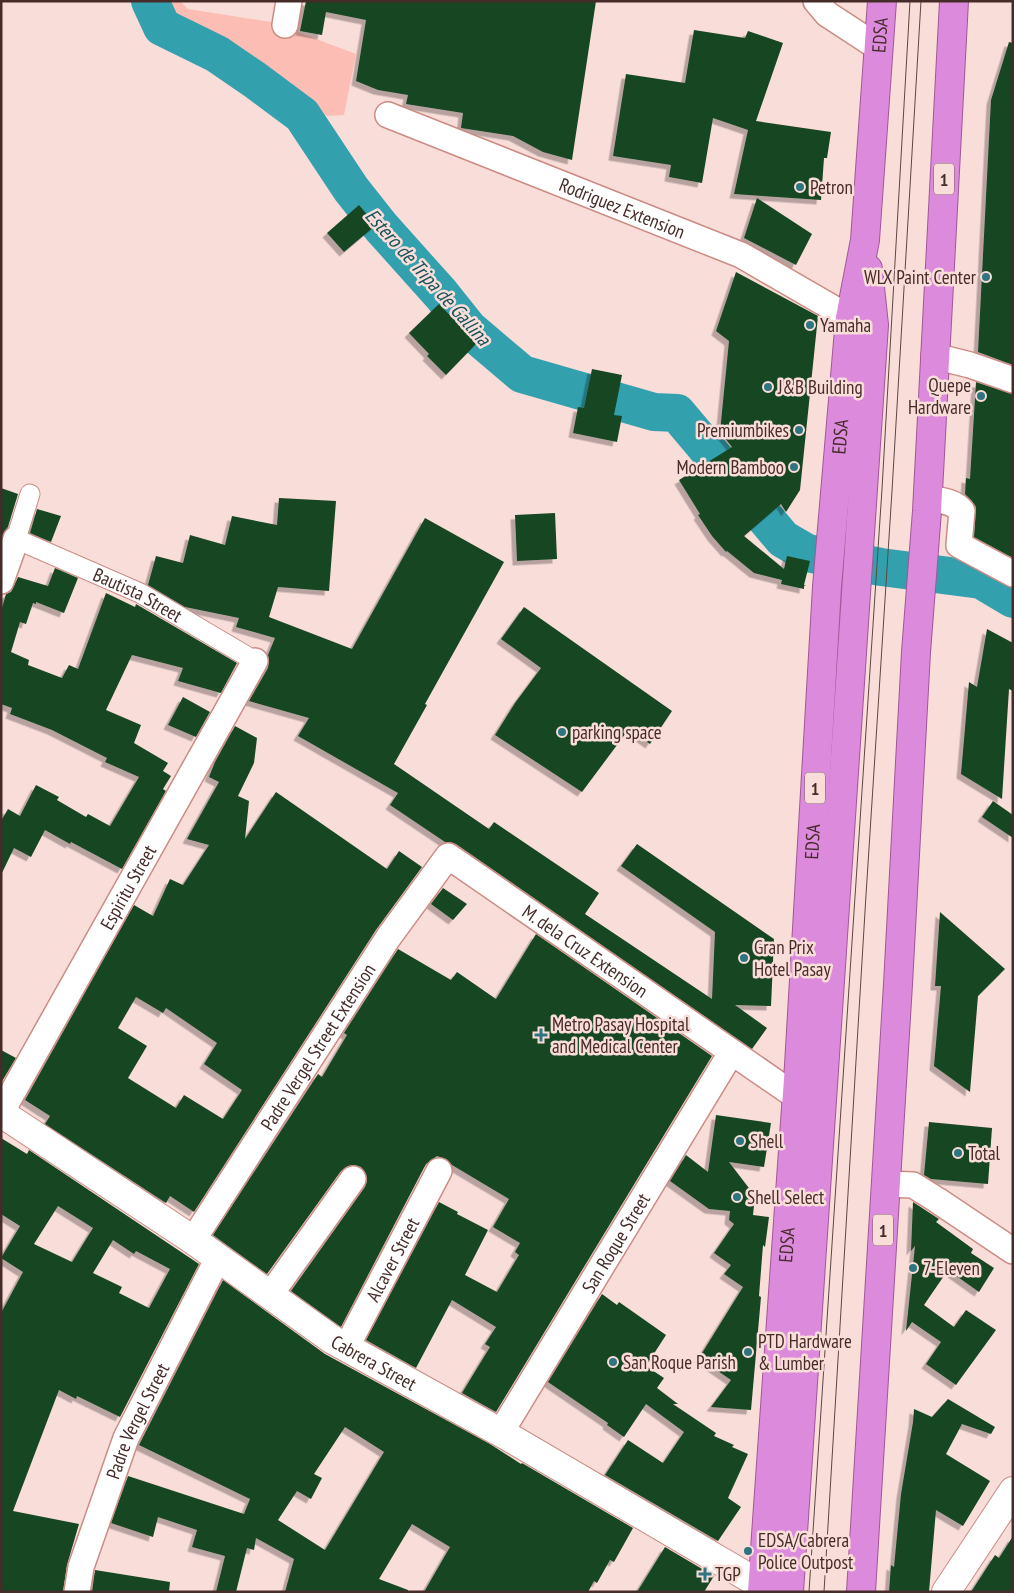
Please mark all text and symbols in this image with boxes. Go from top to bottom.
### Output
street label: EDSA [866,17,893,53]
road number: 1 [934,163,954,194]
street label: Rodriguez Extension [556,172,689,244]
place label: Petron [810,175,853,199]
marker: Petron [794,181,806,193]
water label: Estero de Tripa de Gallina [360,203,497,352]
place label: WLX Paint Center [864,265,977,289]
marker: WLX Paint Center [980,271,992,283]
place label: Yamaha [820,313,871,337]
marker: Yamaha [804,319,816,331]
place label: Quepe Hardware [908,373,971,419]
place label: J&B Building [777,375,863,399]
marker: J&B Building [762,381,774,393]
marker: Quepe Hardware [975,390,987,402]
place label: Premiumbikes [697,418,789,442]
street label: EDSA [826,418,853,455]
marker: Premiumbikes [793,424,805,436]
place label: Modern Bamboo [676,455,784,479]
marker: Modern Bamboo [788,461,800,473]
street label: Bautista Street [90,562,187,628]
place label: parking space [572,720,662,744]
marker: parking space [556,726,568,738]
road number: 1 [805,772,825,804]
street label: EDSA [799,823,825,860]
street label: Espiritu Street [95,840,162,934]
street label: M. dela Cruz Extension [518,899,653,1003]
place label: Gran Prix Hotel Pasay [754,935,831,981]
marker: Gran Prix Hotel Pasay [738,952,750,964]
street label: Padre Vergel Street Extension [255,959,380,1135]
place label: Metro Pasay Hospital and Medical Center [552,1012,690,1058]
marker: Metro Pasay Hospital and Medical Center [534,1028,548,1042]
place label: Shell [750,1129,784,1153]
marker: Shell [734,1135,746,1147]
place label: Total [968,1141,1001,1165]
marker: Total [952,1147,964,1159]
place label: Shell Select [747,1185,825,1209]
street label: San Roque Street [576,1188,655,1297]
marker: Shell Select [731,1191,743,1203]
street label: Alcaver Street [361,1213,425,1306]
road number: 1 [873,1214,893,1246]
street label: EDSA [773,1226,800,1263]
place label: 7-Eleven [923,1256,980,1280]
marker: 7-Eleven [907,1262,919,1274]
street label: Cabrera Street [327,1329,421,1396]
place label: PTD Hardware & Lumber [758,1329,852,1375]
marker: PTD Hardware & Lumber [742,1346,754,1358]
place label: San Roque Parish [623,1350,736,1374]
marker: San Roque Parish [607,1356,619,1368]
street label: Padre Vergel Street [101,1358,175,1482]
place label: EDSA/Cabrera Police Outpost [758,1528,854,1574]
marker: EDSA/Cabrera Police Outpost [742,1545,754,1557]
place label: TGP [715,1562,741,1586]
marker: TGP [699,1568,711,1580]

